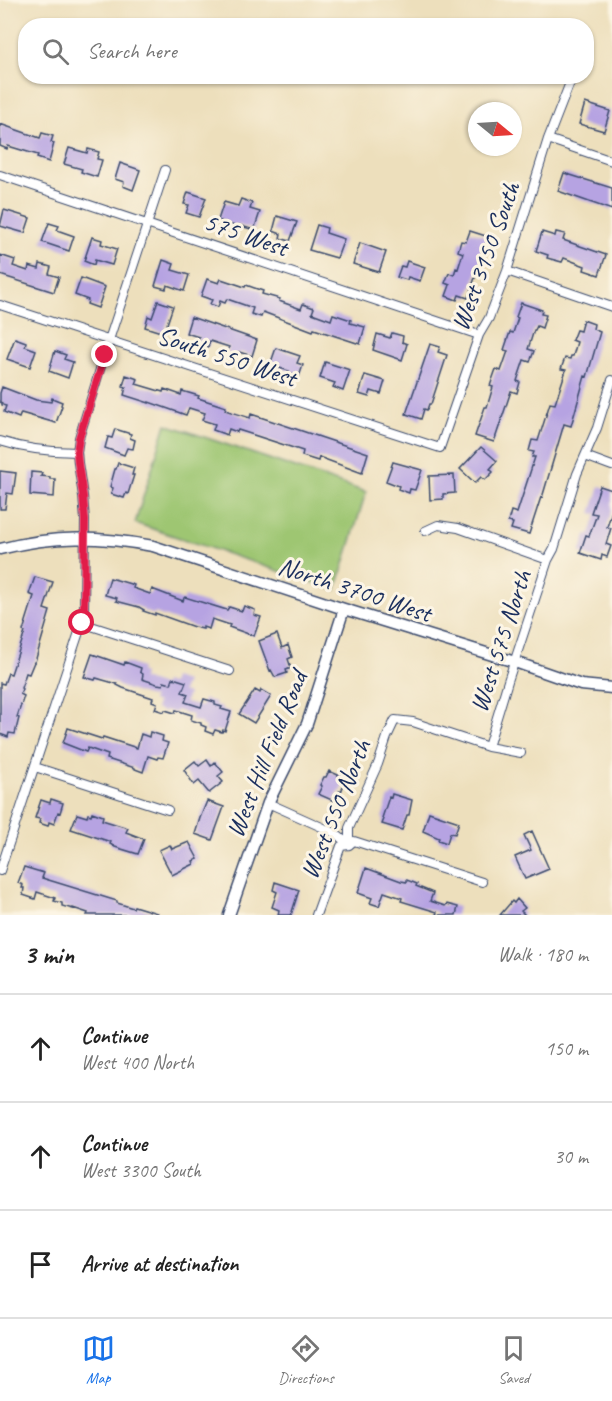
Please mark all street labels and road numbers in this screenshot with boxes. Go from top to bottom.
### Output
street label: West 3150 South [443,176,528,335]
street label: 575 West [200,205,294,265]
street label: South 550 West [153,319,303,395]
street label: North 3700 West [274,549,438,630]
street label: West 575 North [462,565,539,716]
street label: West Hill Field Road [218,663,316,842]
street label: West 550 North [293,734,379,884]

